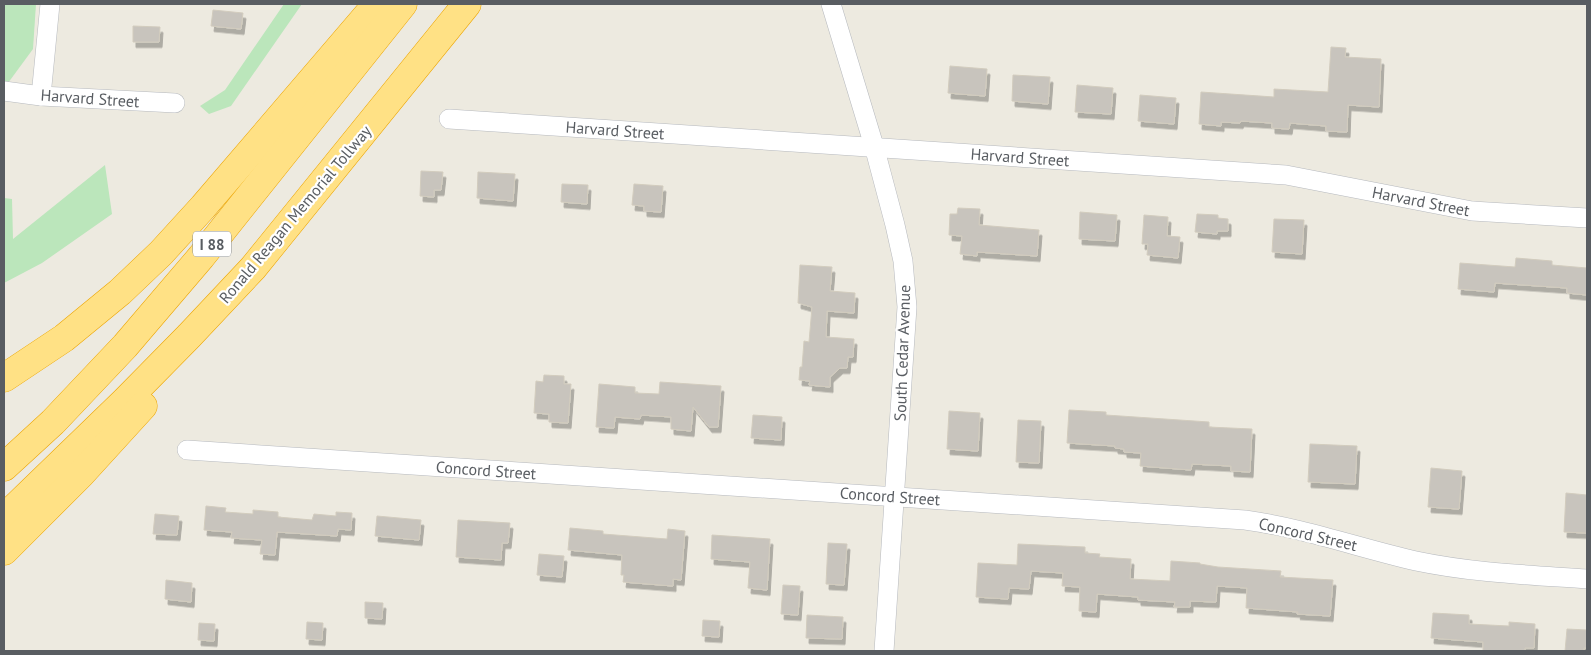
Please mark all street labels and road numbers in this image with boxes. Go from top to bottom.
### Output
street label: Harvard Street [40,85,141,111]
street label: Harvard Street [565,117,666,143]
street label: Ronald Reagan Memorial Tollway [215,120,376,307]
street label: Harvard Street [970,144,1071,170]
street label: Harvard Street [1371,182,1472,220]
road number: I 88 [193,232,231,256]
street label: South Cedar Avenue [890,284,914,422]
street label: Concord Street [435,457,537,484]
street label: Concord Street [839,483,941,510]
street label: Concord Street [1257,513,1360,555]

